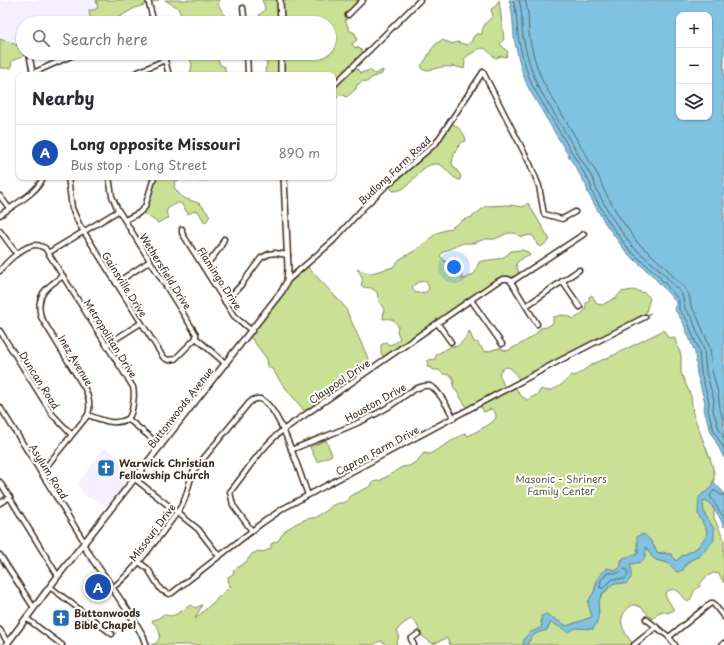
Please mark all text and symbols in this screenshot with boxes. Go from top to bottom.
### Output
map controls [676,12,712,120]
button: + [676,12,712,48]
search box [16,16,336,60]
icon: search [30,27,52,49]
text: Search here [62,27,148,50]
button: − [676,48,712,84]
button: layers [676,84,712,120]
text: Nearby [32,85,94,111]
text: Long opposite Missouri [70,132,240,155]
street label: Budlong Farm Road [354,132,434,208]
text: A [40,143,50,162]
text: 890 m [279,143,320,162]
text: Bus stop · Long Street [70,155,207,174]
street label: Wethersfield Drive [137,230,195,312]
street label: Flamingo Drive [194,244,246,312]
street label: Gainsville Drive [99,248,151,320]
your location [444,257,464,277]
street label: Metropolitan Drive [81,296,142,381]
street label: Inez Avenue [55,332,97,389]
street label: Duncan Road [16,348,64,412]
street label: Claypool Drive [306,355,373,408]
street label: Buttonwoods Avenue [143,363,217,451]
street label: Houston Drive [342,379,408,425]
street label: Capron Farm Drive [333,422,421,478]
street label: Asylum Road [25,440,72,502]
place label: Warwick Christian Fellowship Church [119,455,215,482]
church icon: Warwick Christian Fellowship Church [96,458,116,478]
park label: Masonic - Shriners Family Center [515,471,607,499]
street label: Missouri Drive [125,500,179,564]
pin: A [85,572,111,602]
place label: Buttonwoods Bible Chapel [74,605,140,632]
church icon: Buttonwoods Bible Chapel [51,608,71,628]

